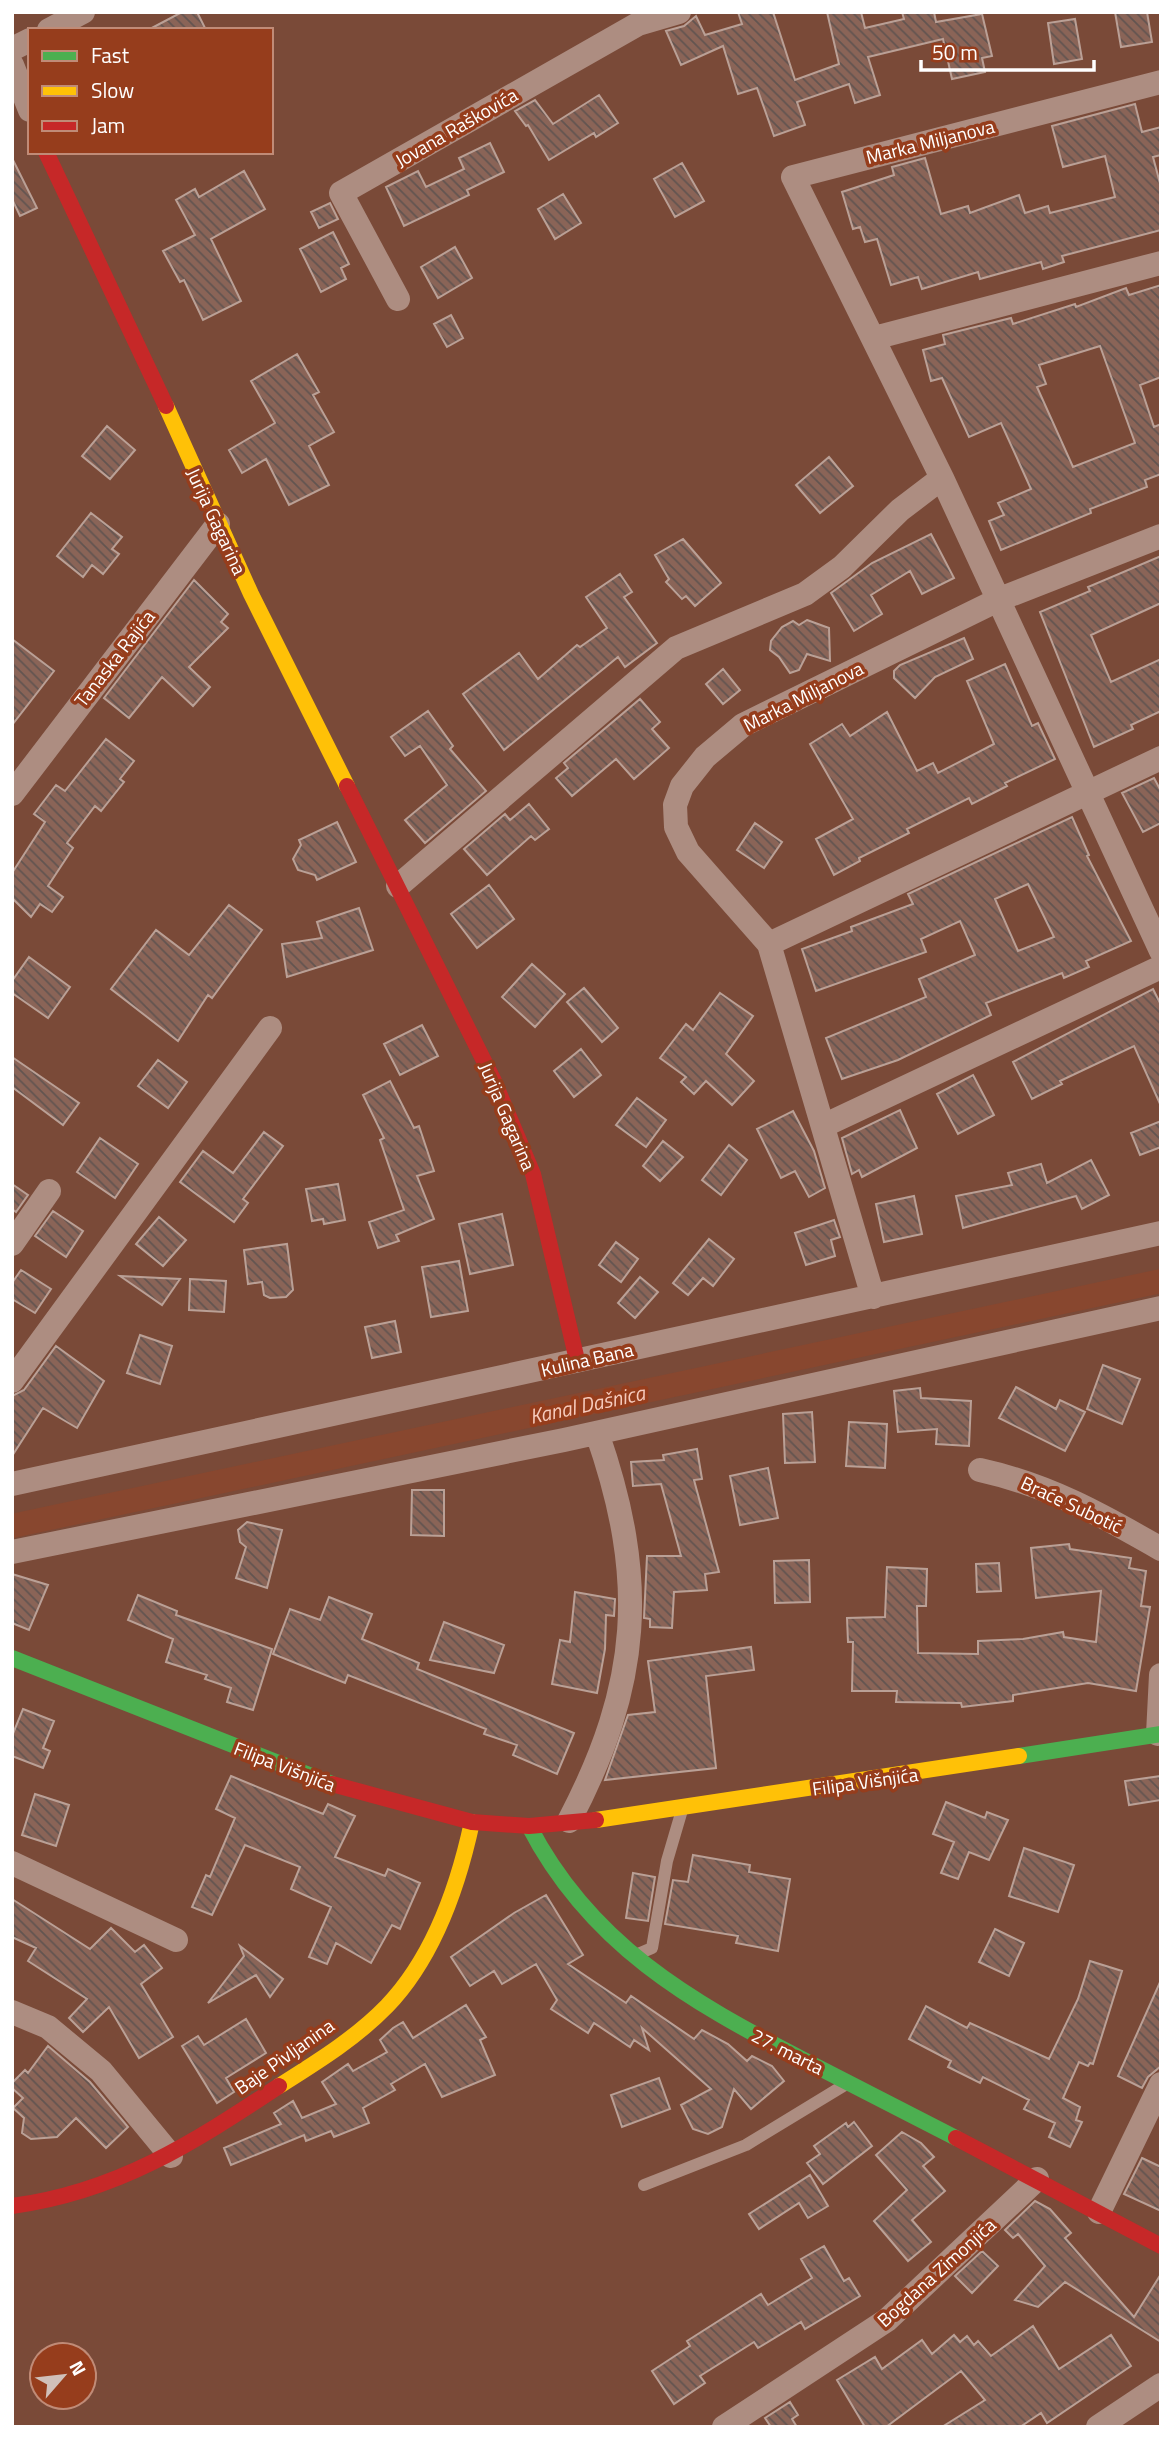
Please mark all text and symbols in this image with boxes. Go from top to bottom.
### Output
legend [28,28,273,154]
scale bar [921,28,1094,72]
text: 50 m [932,36,978,68]
text: Fast [91,39,130,71]
text: Slow [91,74,134,106]
street label: Jovana Raškovića [389,80,523,174]
text: Jam [91,109,125,141]
street label: Marka Miljanova [863,111,998,171]
street label: Jurija Gagarina [180,463,255,580]
street label: Tanaska Rajića [67,603,162,713]
street label: Marka Miljanova [738,653,869,739]
street label: Jurija Gagarina [472,1057,544,1175]
street label: Kulina Bana [538,1334,637,1384]
water label: Kanal Dašnica [526,1376,649,1432]
street label: Braće Subotić [1016,1468,1128,1540]
street label: Filipa Višnjića [230,1733,340,1799]
street label: Filipa Višnjića [810,1759,920,1803]
street label: Baje Pivljanina [228,2011,340,2101]
street label: 27. marta [747,2020,830,2082]
street label: Bogdana Zimonjića [870,2210,1002,2333]
north arrow [28,2341,98,2411]
text: N [63,2355,94,2380]

